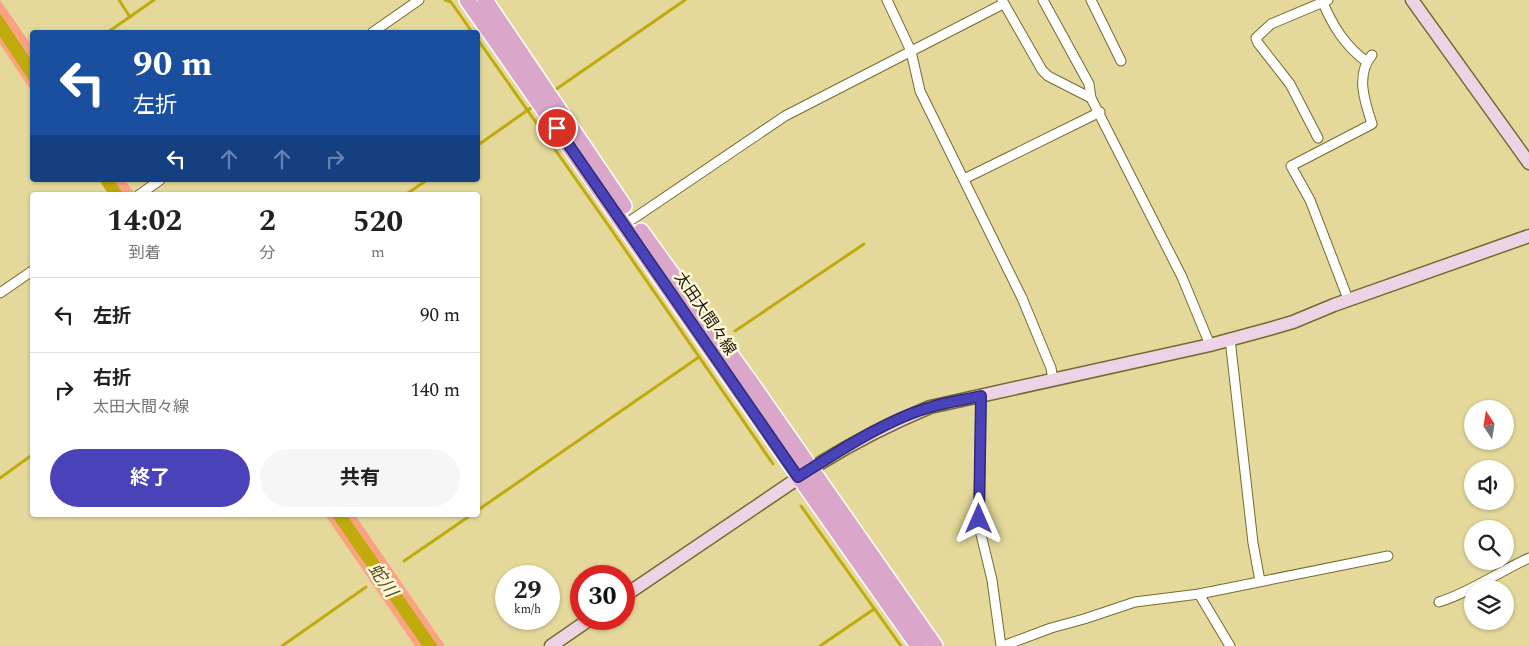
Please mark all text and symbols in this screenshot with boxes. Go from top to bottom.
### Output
text: 90 m [133,38,213,91]
icon: left [50,50,115,115]
text: 左折 [133,89,177,122]
pin [536,107,578,149]
icon: arrive [543,114,571,142]
icon: left [162,145,190,173]
icon: ahead [215,145,243,173]
icon: ahead [268,145,296,173]
icon: right [321,145,349,173]
text: 14:02 [107,198,182,244]
text: 2 [259,198,276,244]
text: 520 [353,199,403,245]
text: m [371,240,385,264]
text: 到着 [128,241,161,265]
text: 分 [259,241,275,265]
street label: 太田大間々線 [668,267,742,360]
icon: left [50,301,78,329]
text: 90 m [420,301,460,330]
text: 左折 [93,302,131,331]
text: 右折 [93,364,131,393]
icon: right [50,376,78,404]
text: 140 m [410,376,460,405]
text: 太田大間々線 [93,395,189,419]
north arrow [1464,400,1514,450]
map controls [1464,400,1514,630]
button: 終了 [50,449,250,507]
button: 共有 [260,449,460,507]
button: sound [1464,460,1514,510]
position arrow [952,492,1004,544]
button: search [1464,520,1514,570]
water label: 蛇川 [361,558,405,604]
speed limit sign: 30 [570,565,635,630]
text: 29 [513,572,542,610]
button: layers [1464,580,1514,630]
text: km/h [514,600,541,619]

